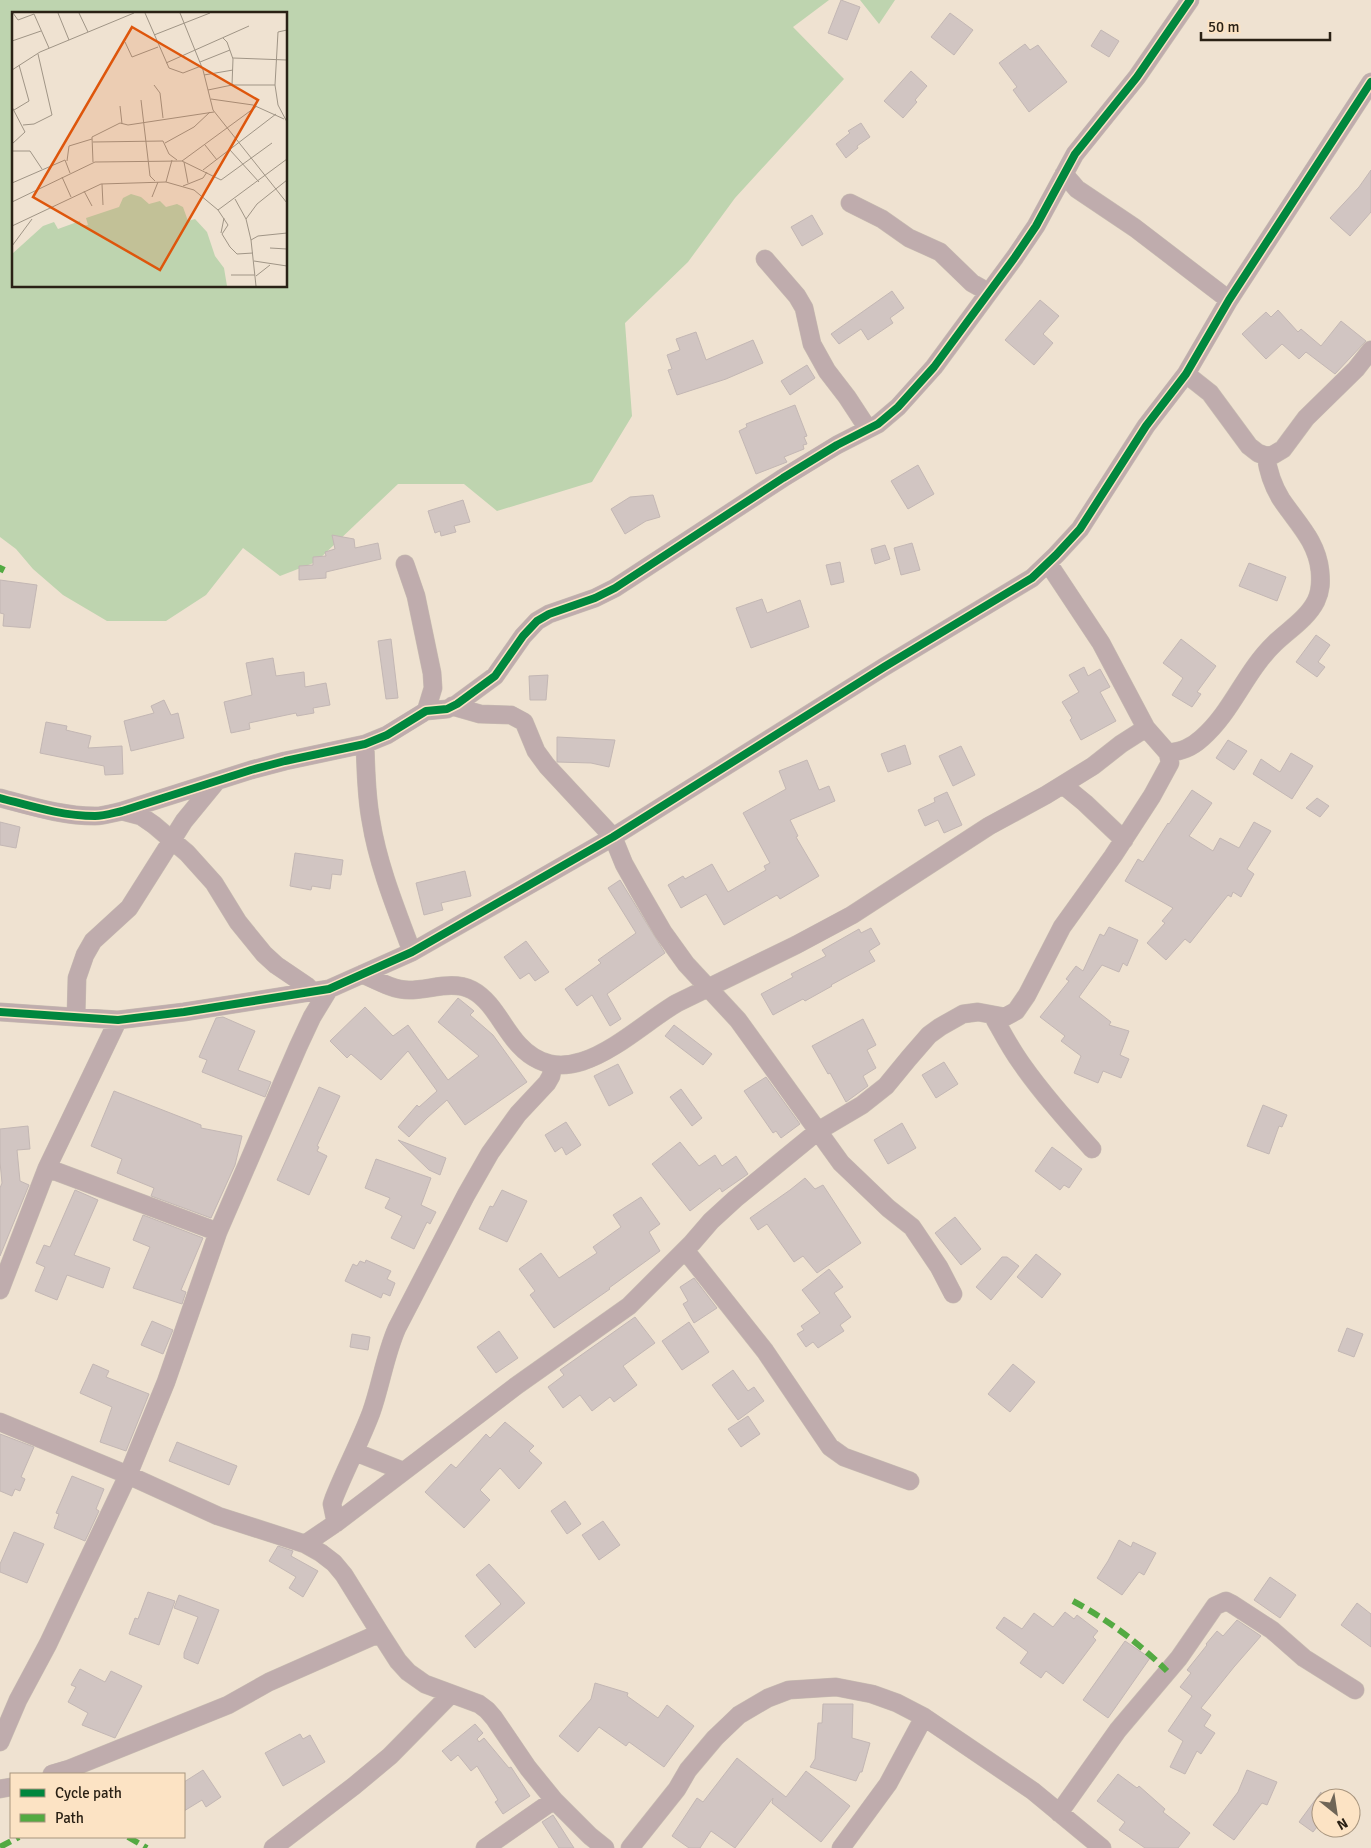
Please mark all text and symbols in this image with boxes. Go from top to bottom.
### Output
scale bar [1201,10,1330,42]
inset map [12,12,288,288]
text: 50 m [1208,18,1239,36]
legend [10,1773,185,1838]
text: Cycle path [55,1784,122,1802]
north arrow [1311,1788,1361,1838]
text: Path [55,1809,84,1827]
text: N [1334,1814,1351,1834]

